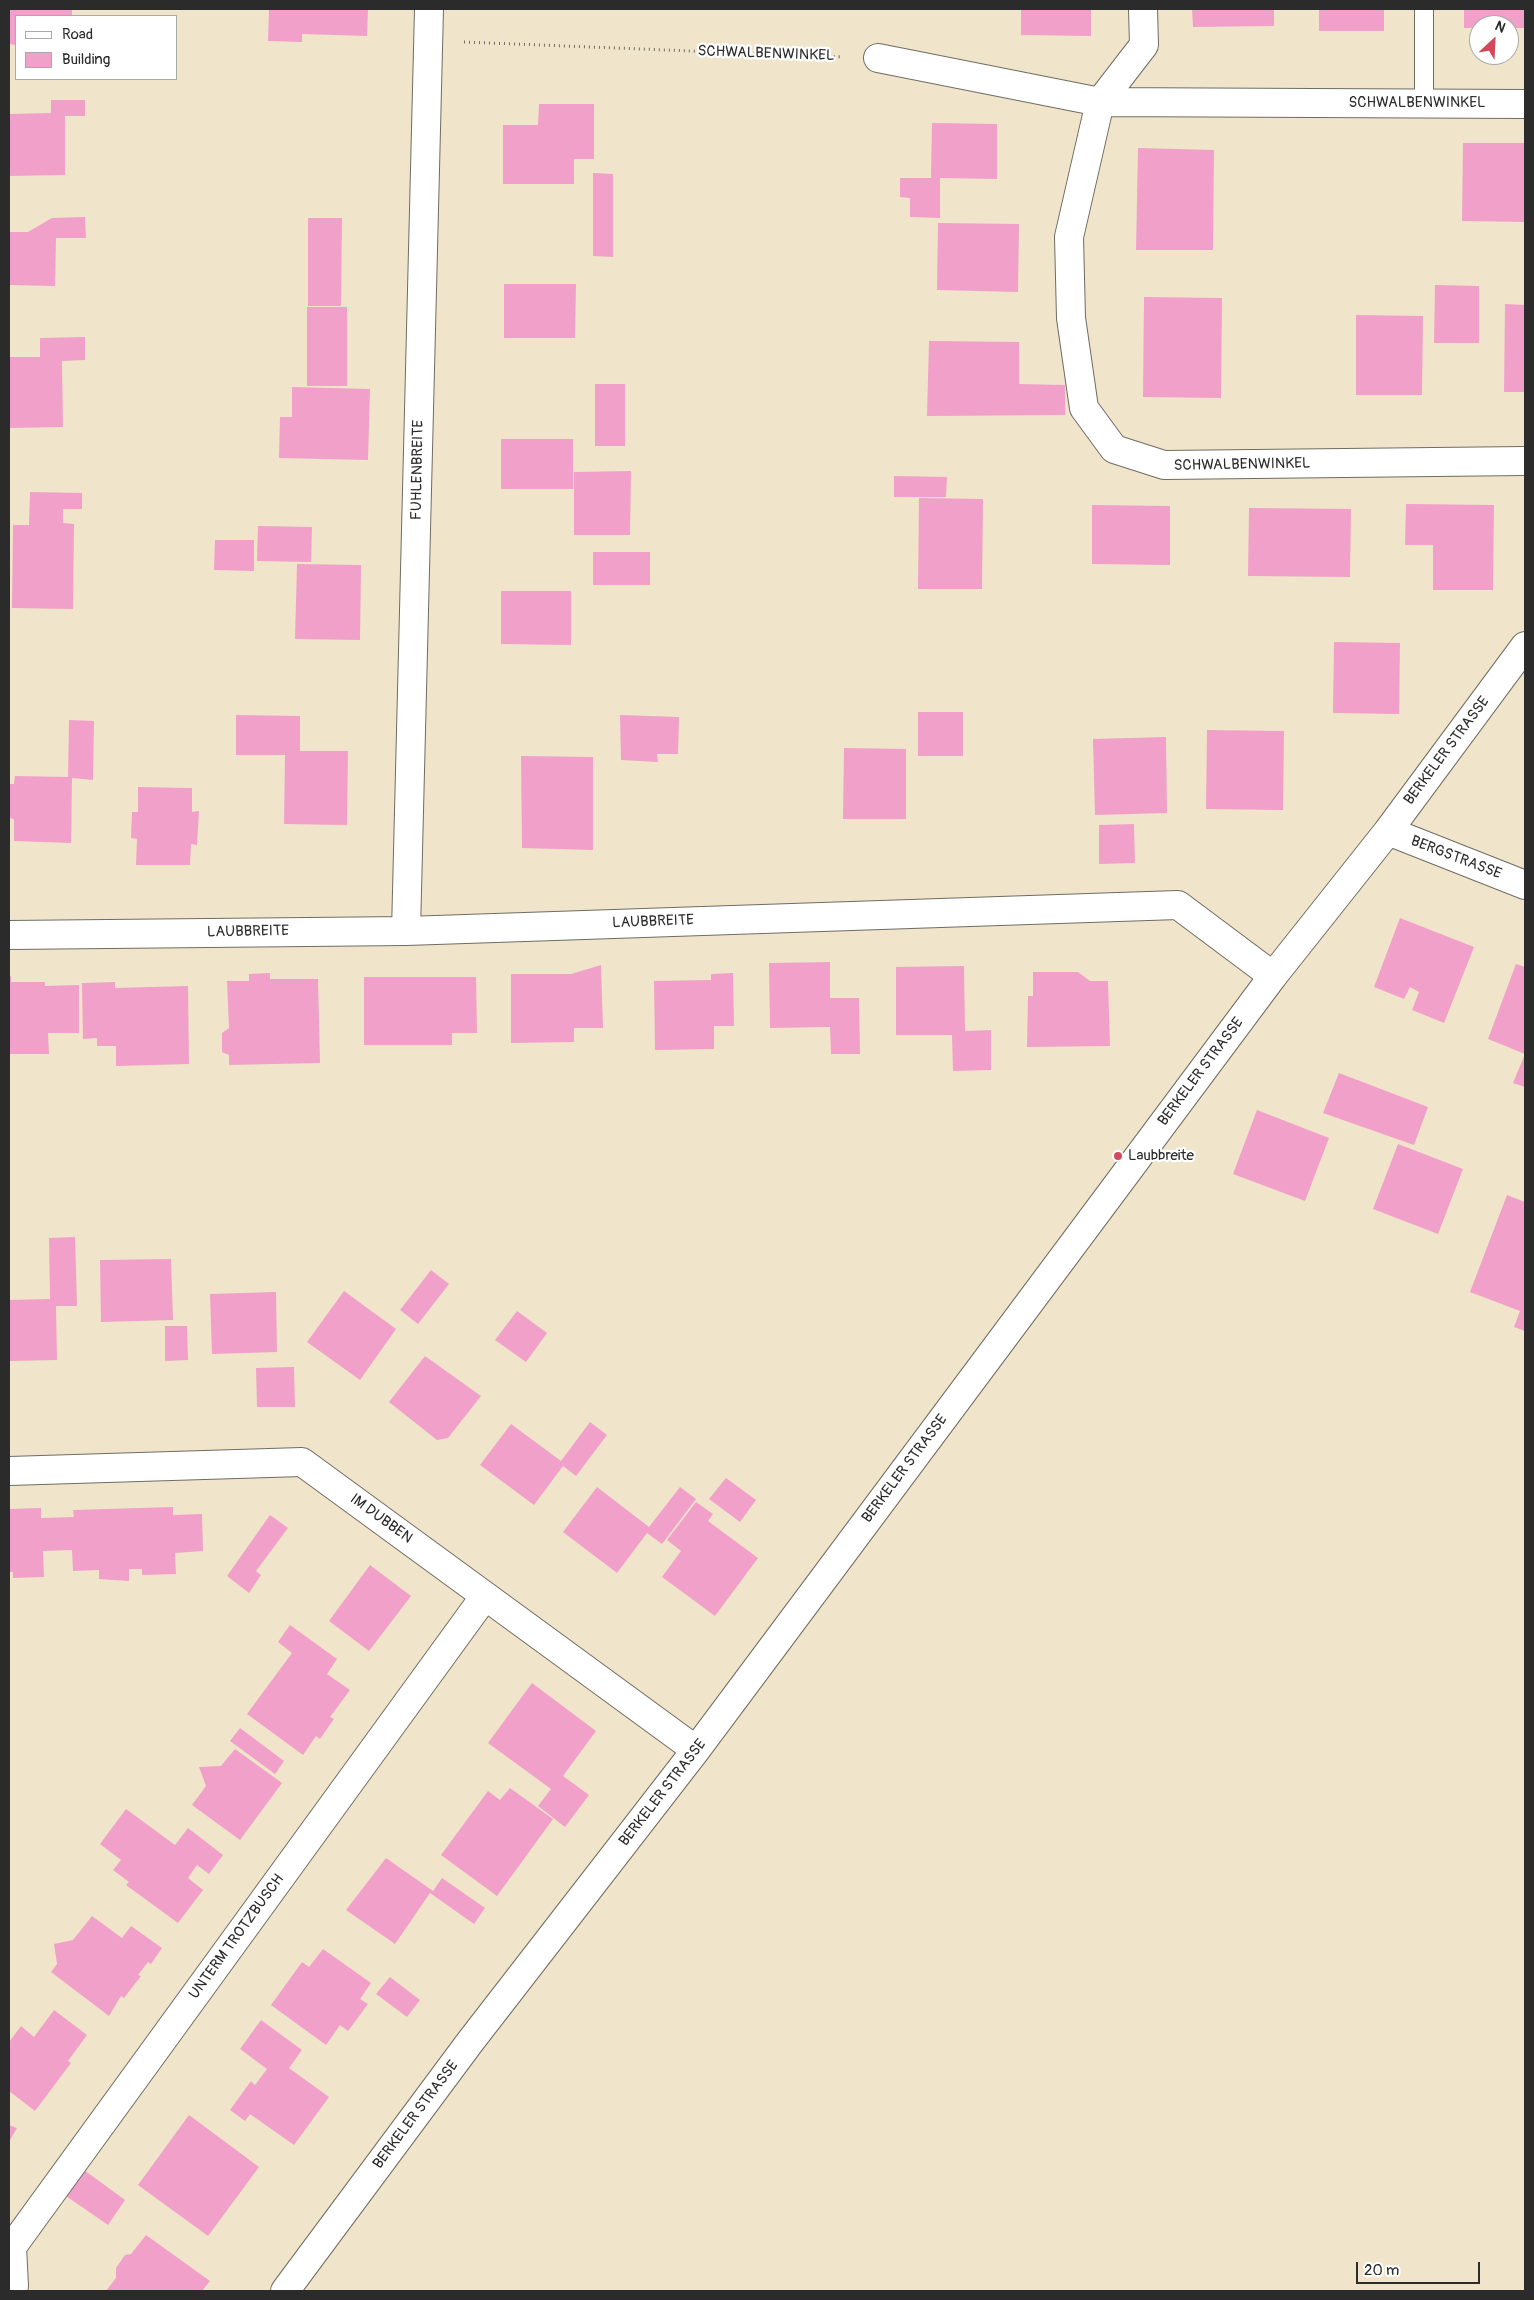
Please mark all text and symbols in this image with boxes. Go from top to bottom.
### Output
legend [15,15,178,80]
north arrow [1469,15,1519,65]
text: N [1492,17,1508,37]
text: Road [62,25,93,44]
street label: SCHWALBENWINKEL [697,43,835,65]
text: Building [62,50,110,69]
street label: SCHWALBENWINKEL [1349,94,1485,112]
street label: FUHLENBREITE [408,420,428,520]
street label: SCHWALBENWINKEL [1173,455,1311,475]
street label: BERKELER STRASSE [1400,693,1494,809]
street label: BERGSTRASSE [1408,832,1504,884]
street label: LAUBBREITE [612,912,694,932]
street label: LAUBBREITE [207,922,289,942]
street label: BERKELER STRASSE [1154,1014,1248,1130]
place label: Laubbreite [1128,1147,1194,1165]
marker: Laubbreite [1112,1150,1124,1162]
street label: BERKELER STRASSE [858,1411,952,1527]
street label: IM DUBBEN [346,1490,416,1548]
street label: BERKELER STRASSE [616,1736,710,1850]
street label: UNTERM TROTZBUSCH [186,1871,288,2003]
street label: BERKELER STRASSE [369,2057,463,2173]
scale bar [1359,2252,1483,2284]
text: 20 m [1364,2261,1399,2280]

